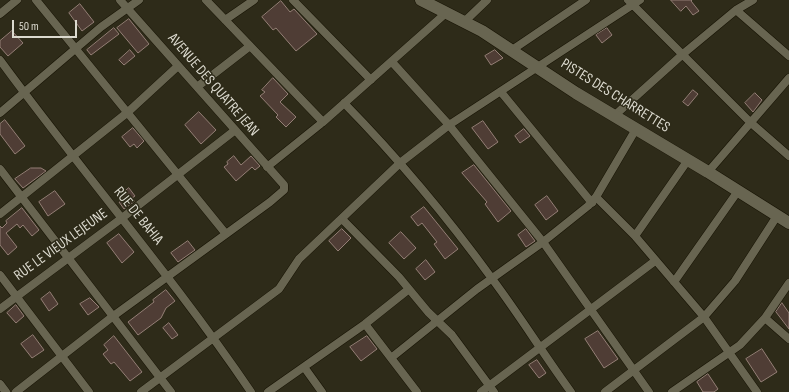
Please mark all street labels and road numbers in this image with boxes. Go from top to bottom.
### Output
street label: AVENUE DES QUATRE JEAN [163,30,263,140]
street label: PISTES DES CHARRETTES [557,55,673,137]
street label: RUE DE BAHIA [109,184,167,248]
street label: RUE LE VIEUX LEJEUNE [11,205,111,285]

